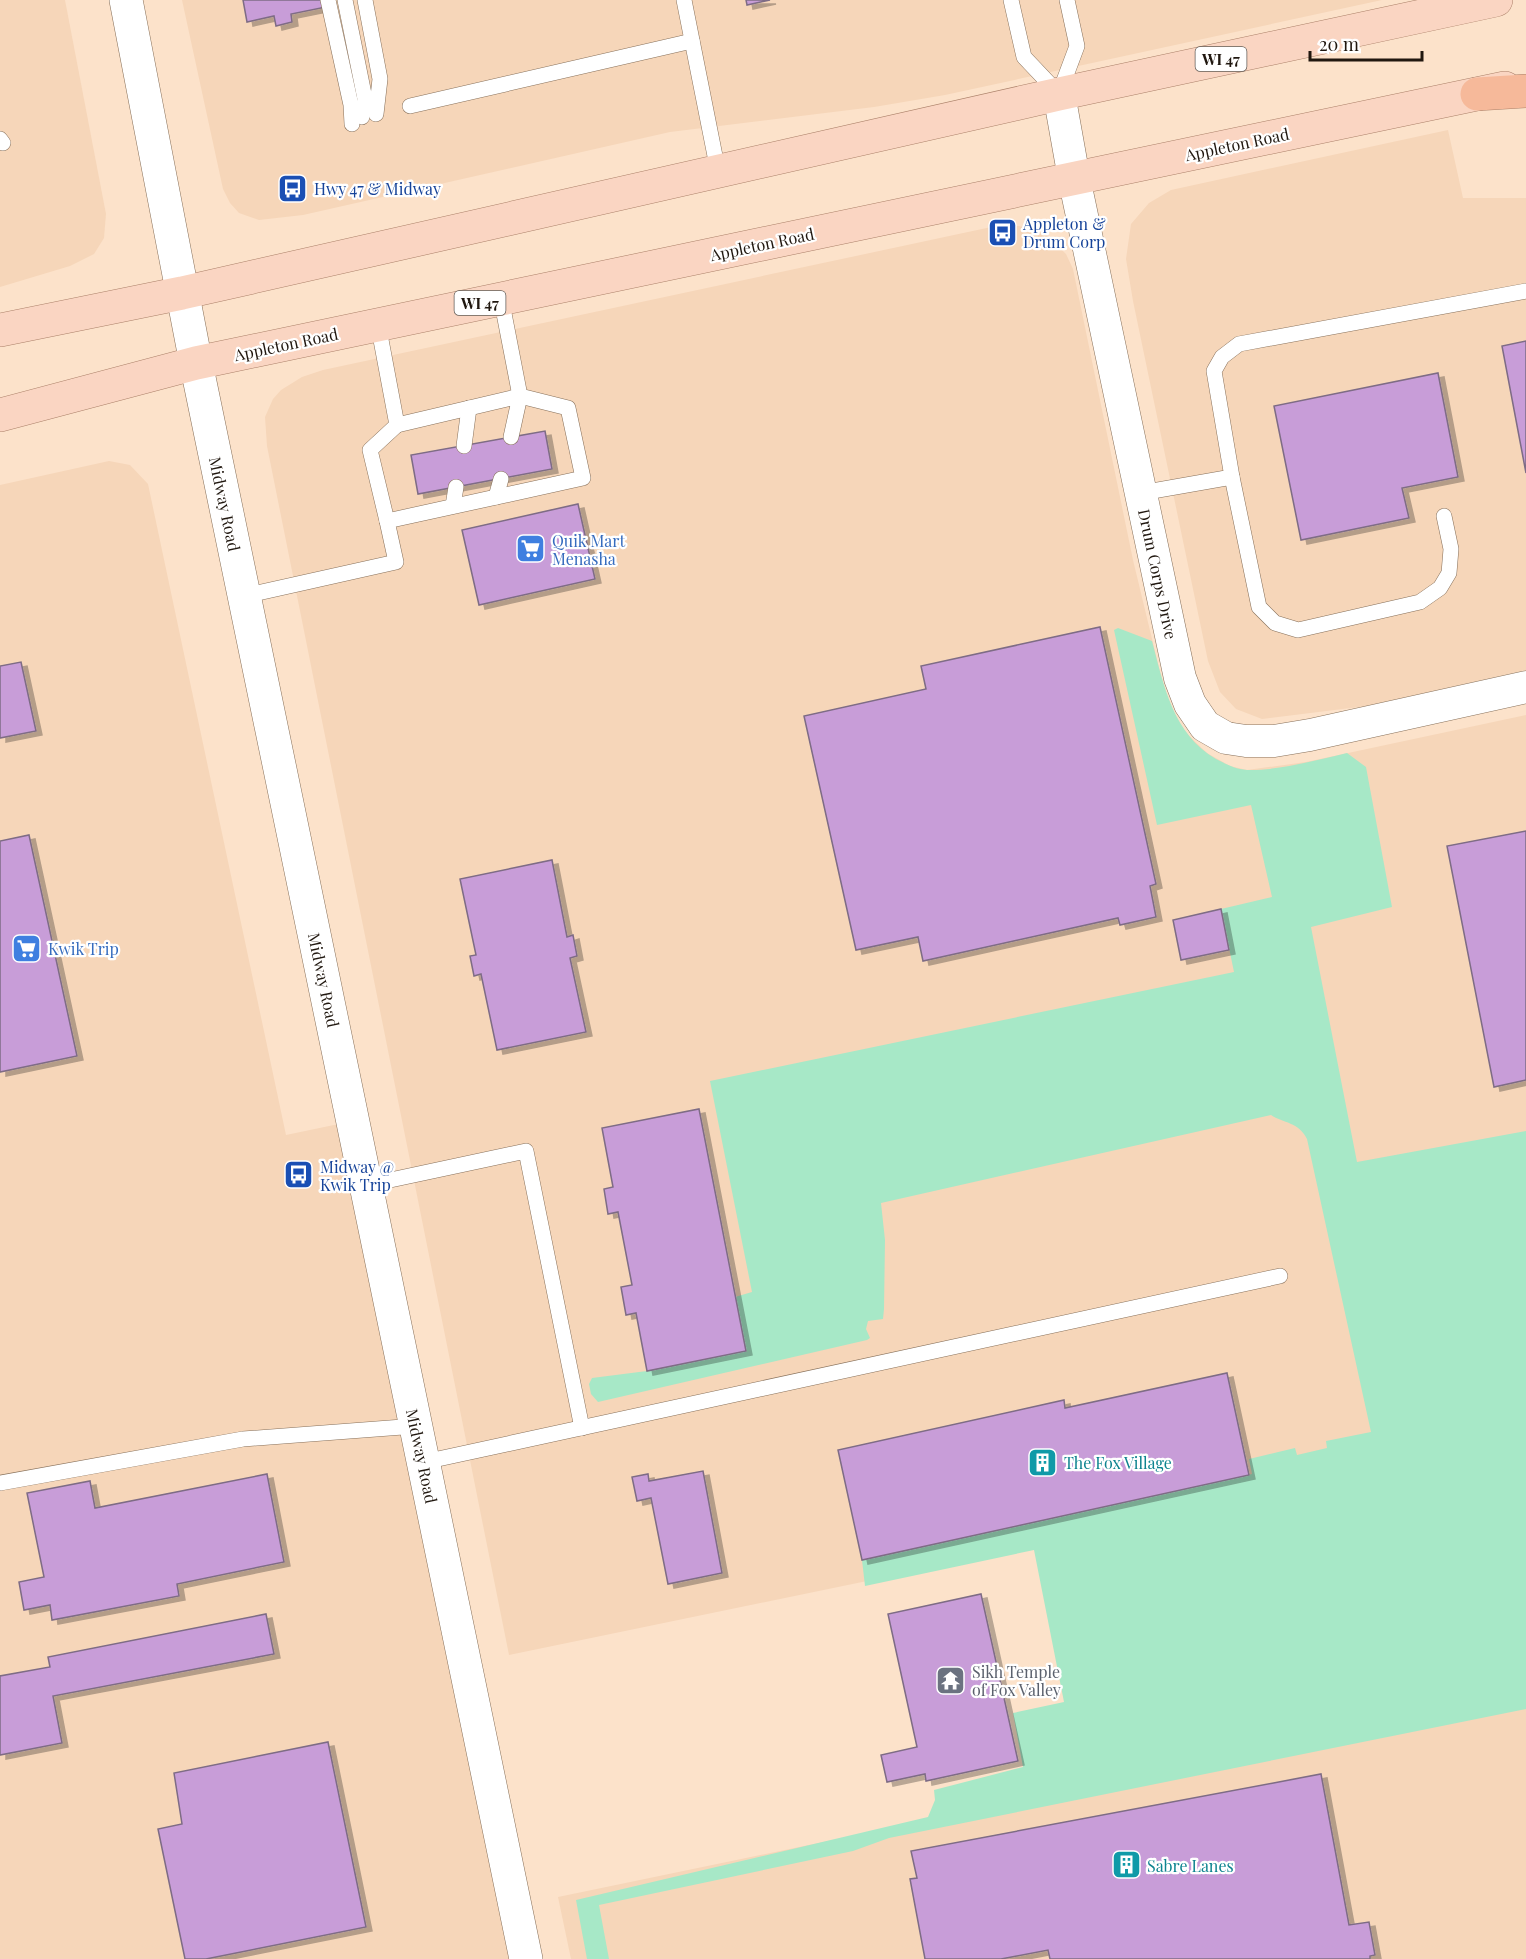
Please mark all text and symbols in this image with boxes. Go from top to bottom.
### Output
scale bar [1310,24,1422,62]
text: 20 m [1319,32,1359,56]
road number: WI 47 [1196,47,1246,71]
street label: Appleton Road [1182,123,1291,165]
bus stop icon: Hwy 47 & Midway [277,172,309,204]
place label: Hwy 47 & Midway [314,178,441,199]
place label: Appleton & Drum Corp [1022,213,1106,252]
bus stop icon: Appleton & Drum Corp [986,216,1018,248]
street label: Appleton Road [707,223,816,265]
road number: WI 47 [454,291,506,315]
street label: Appleton Road [231,323,340,365]
street label: Midway Road [205,455,245,553]
street label: Drum Corps Drive [1134,507,1182,641]
place label: Quik Mart Menasha [552,530,625,569]
supermarket icon: Quik Mart Menasha [515,533,547,565]
street label: Midway Road [304,931,344,1029]
supermarket icon: Kwik Trip [11,932,43,964]
place label: Kwik Trip [48,938,119,959]
place label: Midway @ Kwik Trip [320,1156,394,1195]
bus stop icon: Midway @ Kwik Trip [283,1159,315,1191]
street label: Midway Road [402,1407,442,1505]
building icon: The Fox Village [1027,1446,1059,1478]
place label: The Fox Village [1064,1452,1172,1473]
place label: Sikh Temple of Fox Valley [972,1661,1061,1700]
temple icon: Sikh Temple of Fox Valley [935,1664,967,1696]
building icon: Sabre Lanes [1110,1849,1142,1881]
place label: Sabre Lanes [1147,1855,1234,1876]

